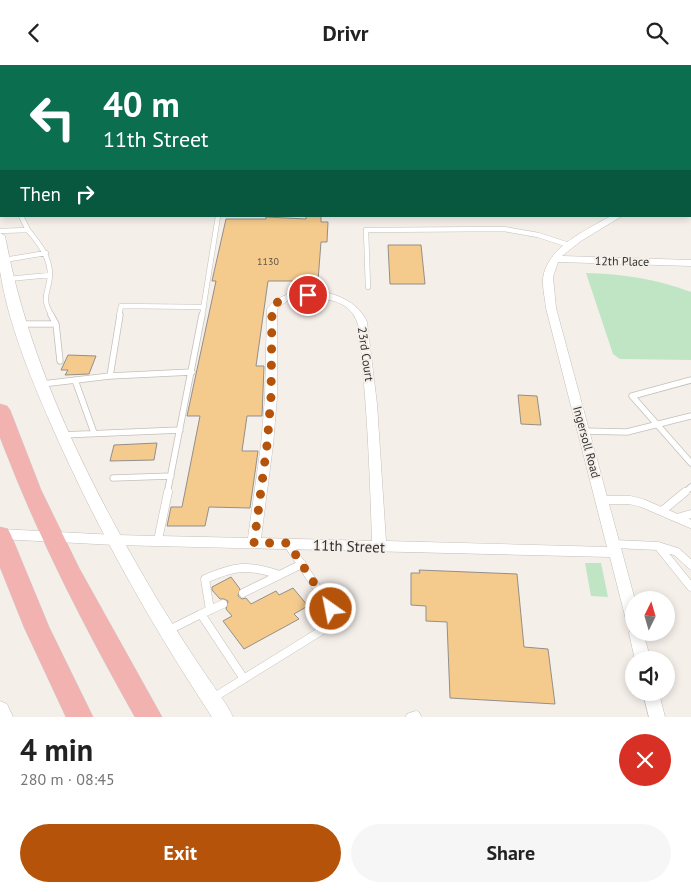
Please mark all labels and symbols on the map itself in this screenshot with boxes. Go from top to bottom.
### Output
street label: 12th Place [595,253,649,269]
house number: 1130 [257,255,279,268]
pin [287,274,329,316]
street label: 23rd Court [355,326,377,382]
street label: Ingersoll Road [570,404,604,480]
street label: 11th Street [313,535,385,557]
position arrow [304,582,356,634]
north arrow [625,591,675,641]

